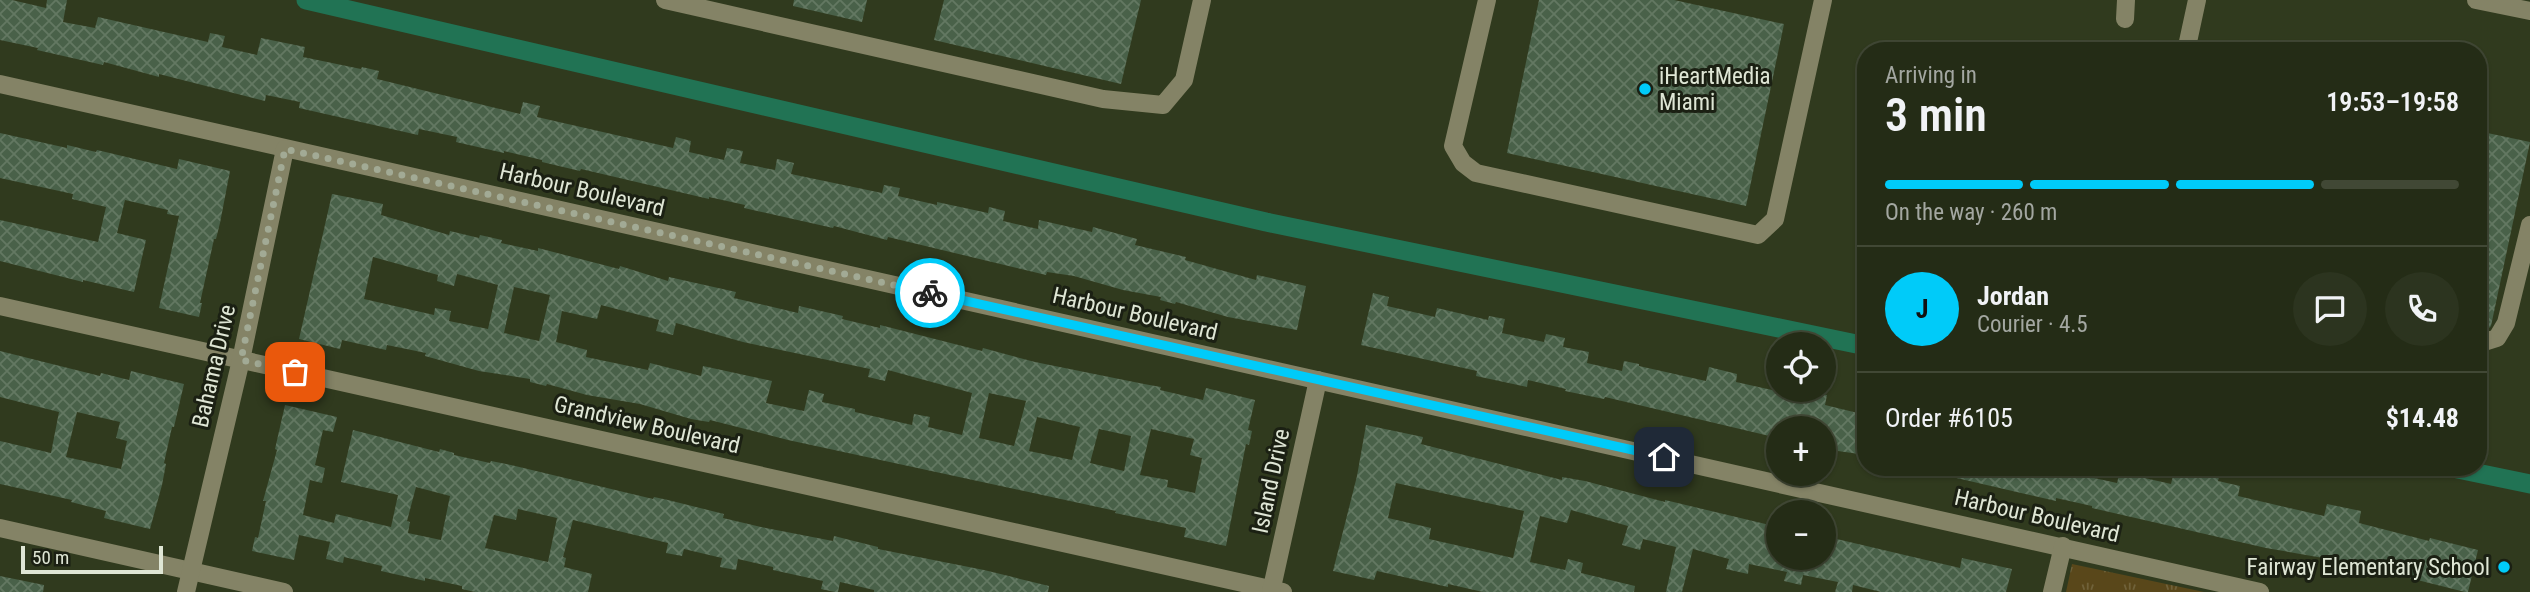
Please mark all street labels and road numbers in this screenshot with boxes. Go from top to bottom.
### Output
street label: Harbour Boulevard [497,158,667,222]
street label: Harbour Boulevard [1050,282,1220,346]
street label: Bahama Drive [187,302,241,430]
street label: Grandview Boulevard [551,390,743,460]
street label: Island Drive [1247,426,1295,536]
street label: Harbour Boulevard [1952,484,2122,548]

